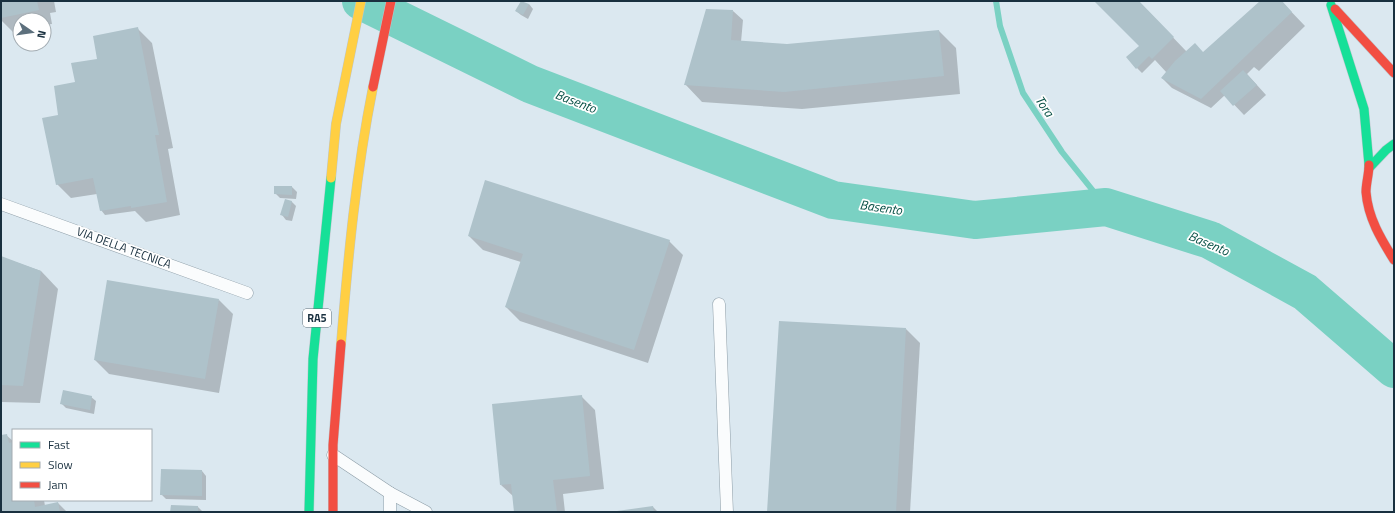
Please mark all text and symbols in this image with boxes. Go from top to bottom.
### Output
north arrow [12,12,52,52]
text: N [33,29,50,40]
water label: Basento [553,84,600,118]
water label: Tora [1031,91,1060,122]
water label: Basento [859,194,904,220]
street label: VIA DELLA TECNICA [74,222,174,273]
water label: Basento [1186,225,1233,261]
road number: RA5 [303,309,331,327]
legend [12,429,152,501]
text: Fast [48,435,71,454]
text: Slow [48,455,73,474]
text: Jam [48,475,68,494]

